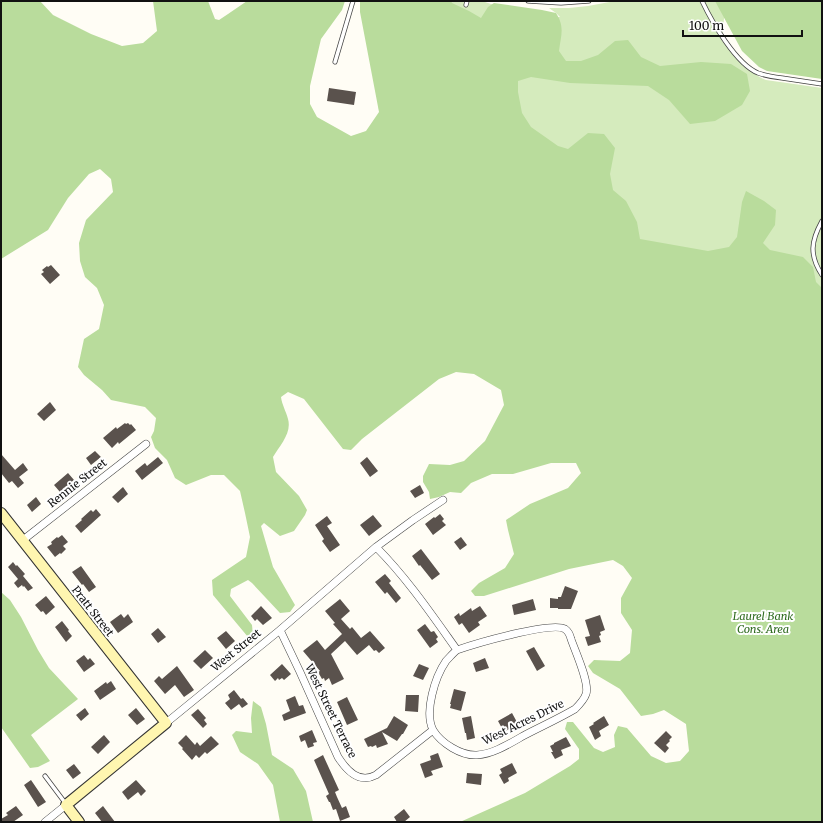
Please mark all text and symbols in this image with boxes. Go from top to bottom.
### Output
scale bar [683,12,802,38]
text: 100 m [689,18,724,33]
street label: Rennie Street [45,455,110,510]
street label: Pratt Street [69,583,118,640]
park label: Laurel Bank Cons. Area [733,609,793,636]
street label: West Street [207,625,264,675]
street label: West Street Terrace [302,661,360,760]
street label: West Acres Drive [479,696,566,748]

